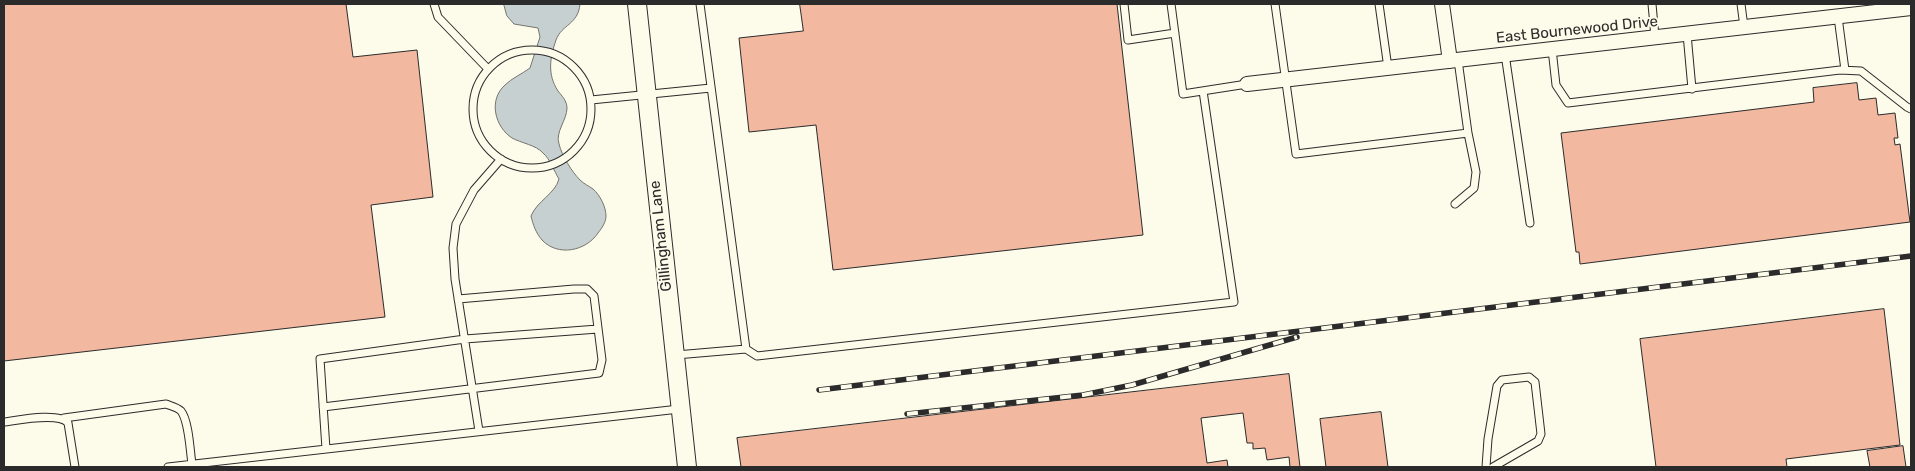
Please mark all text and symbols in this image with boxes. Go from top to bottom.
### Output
street label: East Bournewood Drive [1495,13,1659,47]
street label: Gillingham Lane [646,180,676,292]

